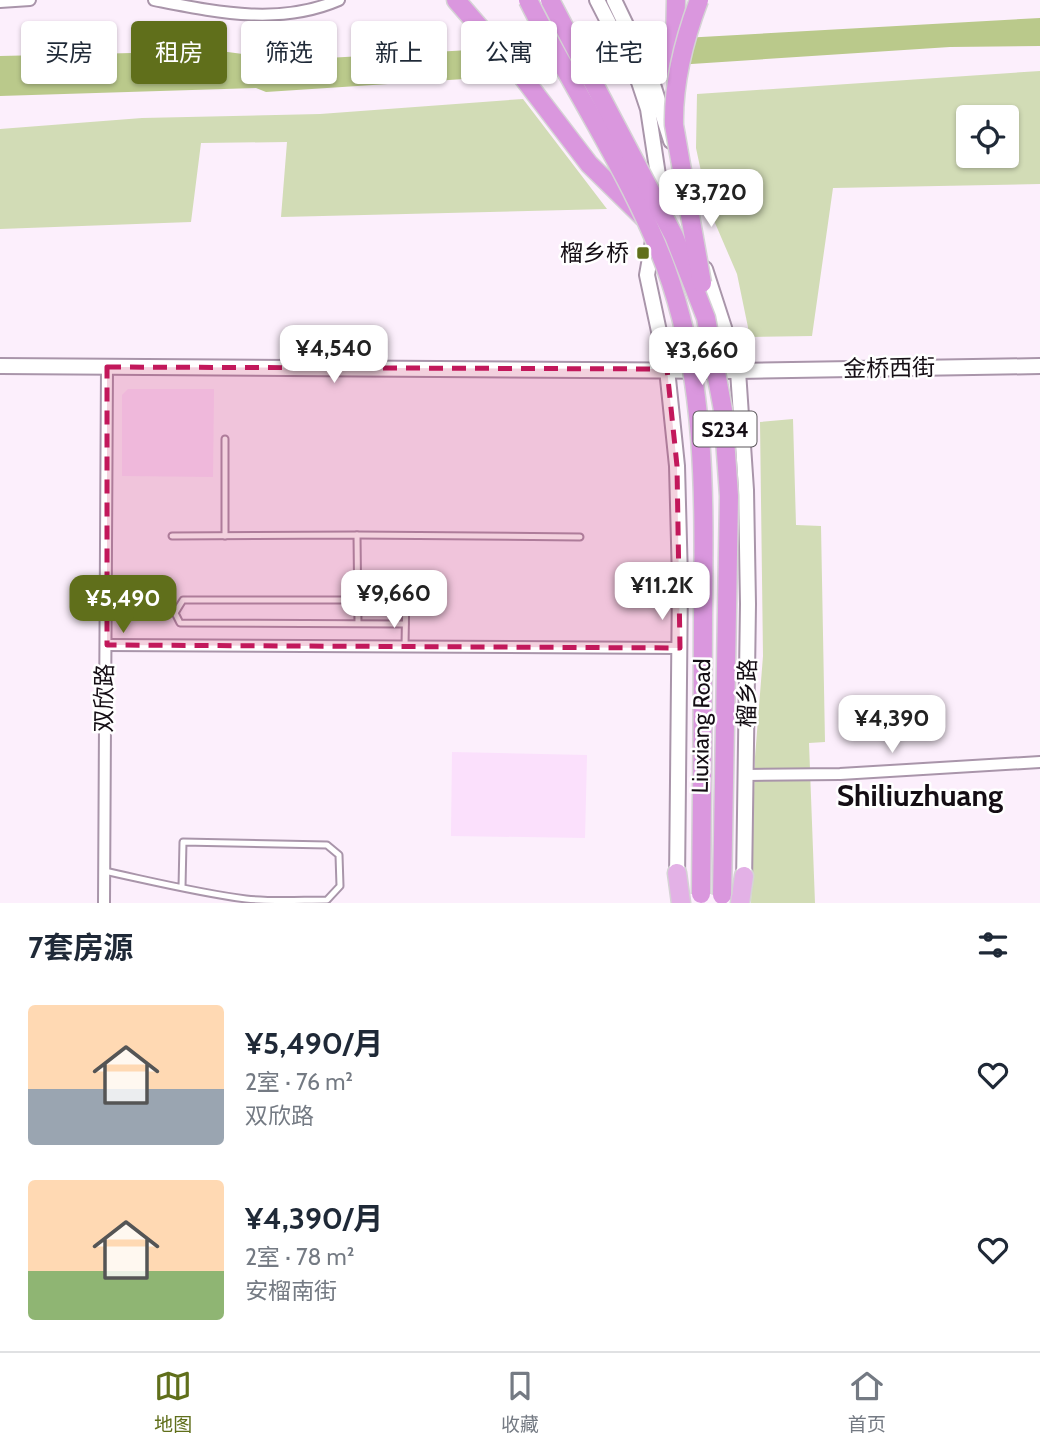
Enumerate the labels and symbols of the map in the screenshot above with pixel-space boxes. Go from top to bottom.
pin: ¥3,720 [654,170,768,229]
place label: 榴乡桥 [560,239,629,267]
marker: 榴乡桥 [635,245,651,261]
pin: ¥4,540 [277,326,391,385]
pin: ¥3,660 [645,328,759,387]
street label: 金桥西街 [843,353,935,383]
road number: S234 [694,412,756,446]
pin: ¥11.2K [605,562,719,622]
pin: ¥9,660 [337,570,451,630]
pin: ¥5,490 [66,576,180,635]
street label: Liuxiang Road [686,658,716,794]
street label: 榴乡路 [732,658,762,728]
street label: 双欣路 [89,663,119,733]
pin: ¥4,390 [835,696,949,755]
district label: Shiliuzhuang [837,777,1003,814]

